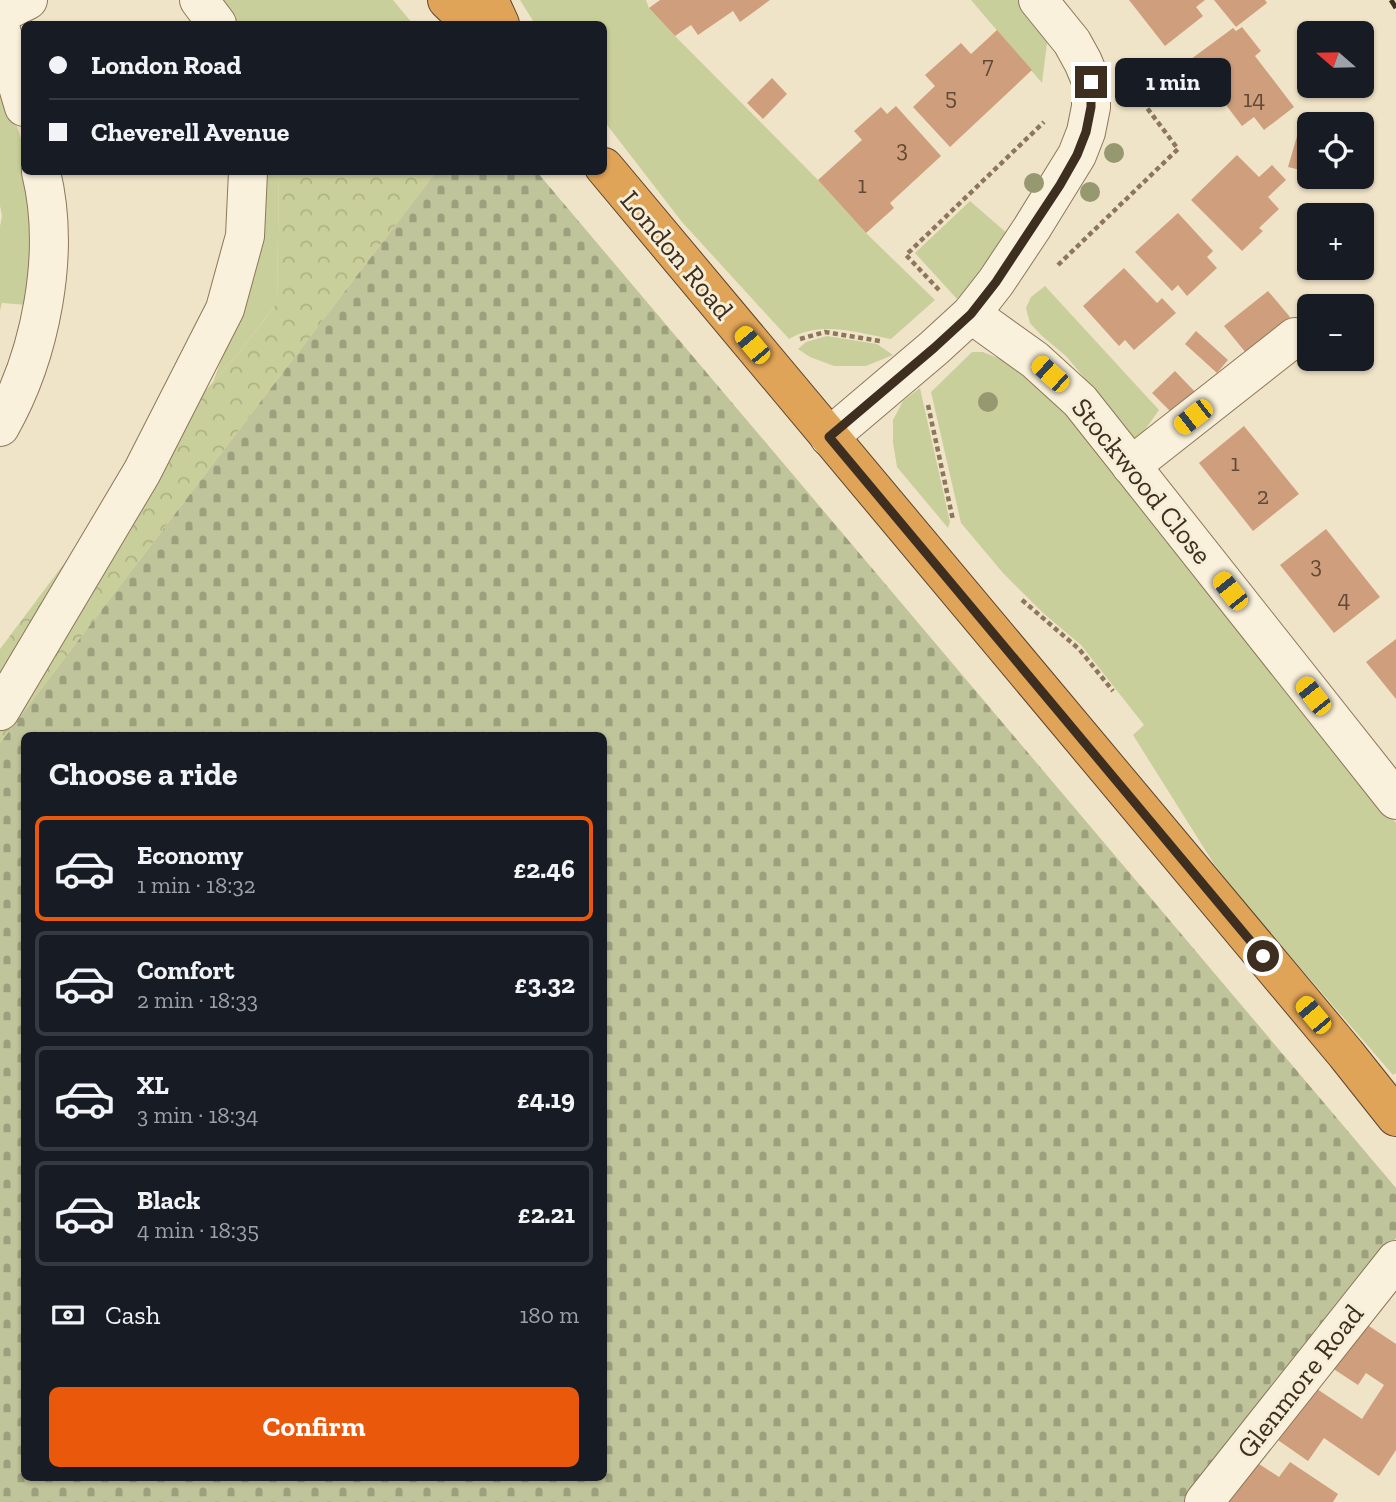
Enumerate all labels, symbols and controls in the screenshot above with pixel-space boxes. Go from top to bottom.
north arrow [1297,21,1374,98]
map controls [1297,21,1374,371]
text: London Road [91,49,241,81]
house number: 7 [982,50,994,79]
callout: 1 min [1116,57,1231,106]
route end [1075,66,1107,98]
text: 1 min [1146,68,1200,96]
house number: 5 [945,82,957,111]
house number: 14 [1243,84,1265,113]
button: locate [1297,112,1374,189]
text: Cheverell Avenue [91,116,289,148]
house number: 3 [896,134,908,163]
house number: 1 [857,170,867,199]
street label: London Road [614,184,740,326]
button: + [1297,203,1374,280]
button: − [1297,294,1374,371]
car [731,322,774,368]
car [1028,352,1073,396]
street label: Stockwood Close [1065,391,1219,571]
car [1170,396,1217,438]
house number: 1 [1230,448,1240,477]
house number: 2 [1257,481,1269,510]
house number: 3 [1310,550,1322,579]
car [1209,568,1252,614]
house number: 4 [1338,584,1351,613]
car [1292,673,1335,719]
text: Choose a ride [49,755,237,793]
icon: car [53,837,116,900]
text: Economy [137,839,243,871]
text: £2.46 [513,853,575,885]
text: 1 min · 18:32 [137,871,256,899]
route start [1247,940,1279,972]
icon: car [53,952,116,1015]
text: Comfort [137,954,234,986]
text: £3.32 [515,968,575,1000]
text: 2 min · 18:33 [137,986,258,1014]
car [1292,992,1335,1038]
icon: car [53,1067,116,1130]
text: XL [137,1069,169,1101]
text: £4.19 [517,1083,575,1115]
text: 3 min · 18:34 [137,1101,258,1129]
icon: car [53,1182,116,1245]
text: Black [137,1184,200,1216]
text: £2.21 [518,1198,575,1230]
text: 4 min · 18:35 [137,1216,259,1244]
icon: cash [49,1296,87,1334]
street label: Glenmore Road [1230,1298,1370,1464]
text: Cash [105,1299,160,1331]
text: 180 m [519,1301,579,1329]
button: Confirm [49,1387,579,1467]

